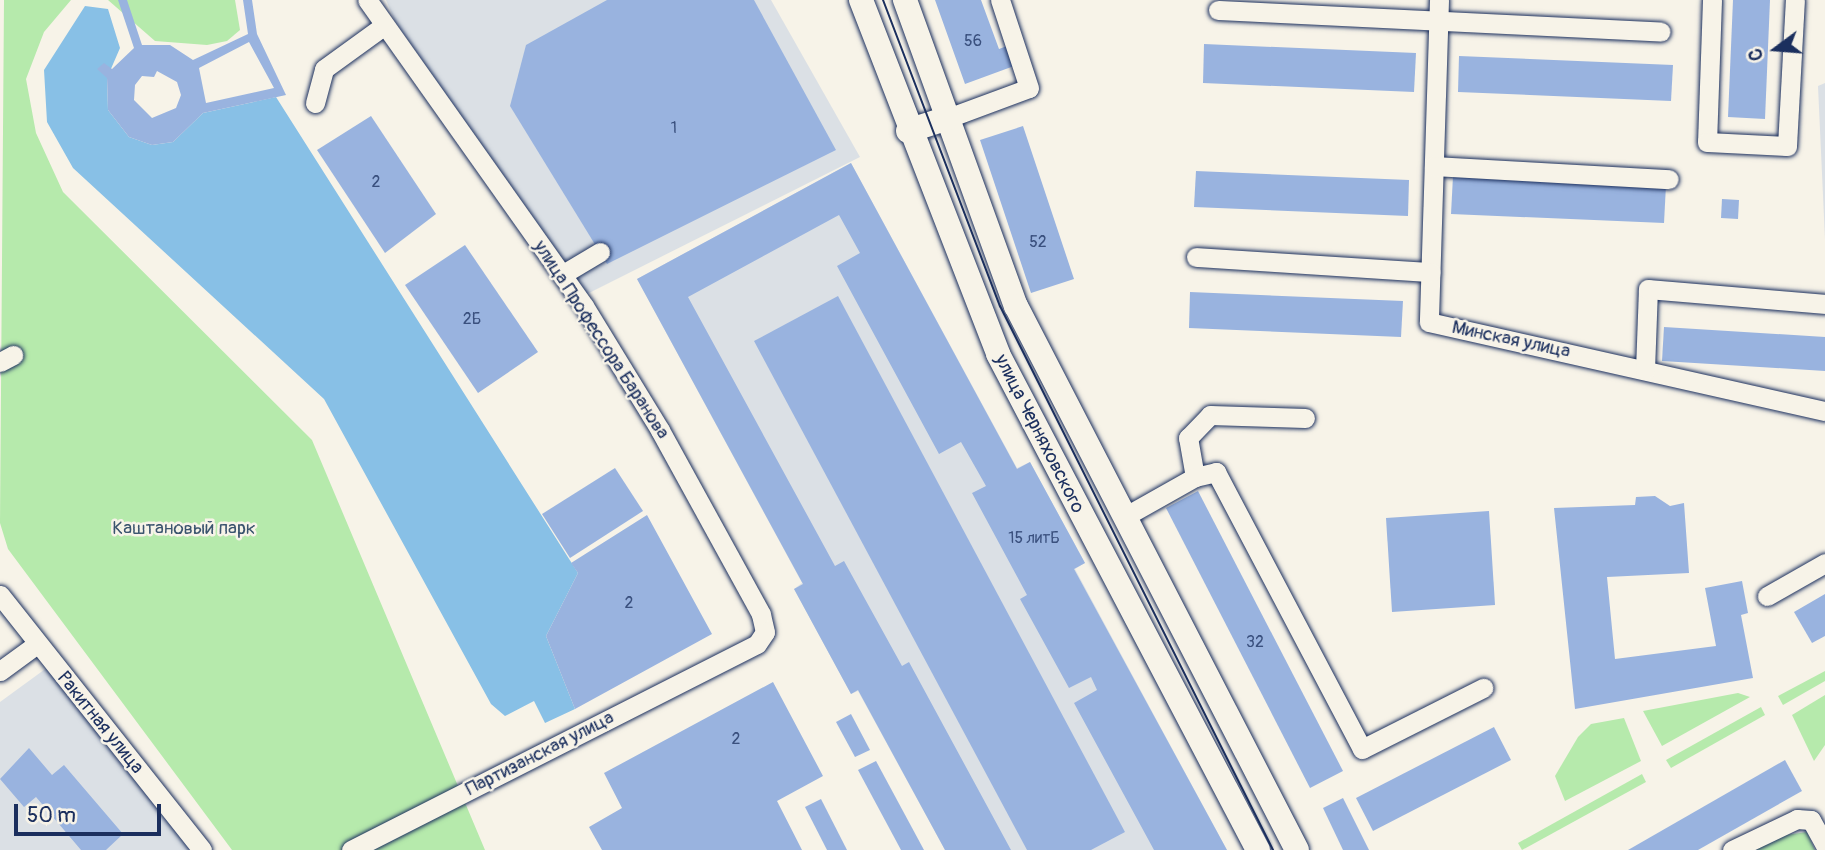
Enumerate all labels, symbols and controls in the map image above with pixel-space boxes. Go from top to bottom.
north arrow [1741,14,1811,84]
house number: 56 [964,31,982,51]
text: С [1743,46,1769,64]
house number: 1 [671,118,677,138]
house number: 2 [372,172,380,192]
house number: 52 [1029,232,1047,252]
street label: улица Профессора Баранова [528,236,674,444]
house number: 2Б [463,309,481,329]
street label: Минская улица [1450,316,1572,364]
street label: улица Черняховского [989,351,1089,517]
park label: Каштановый парк [112,518,256,540]
house number: 15 литБ [1008,528,1060,548]
house number: 2 [625,593,633,613]
house number: 32 [1246,632,1264,652]
street label: Ракитная улица [52,667,148,779]
street label: Партизанская улица [462,707,618,801]
house number: 2 [732,729,740,749]
scale bar [18,790,164,834]
text: 50 m [27,802,76,829]

